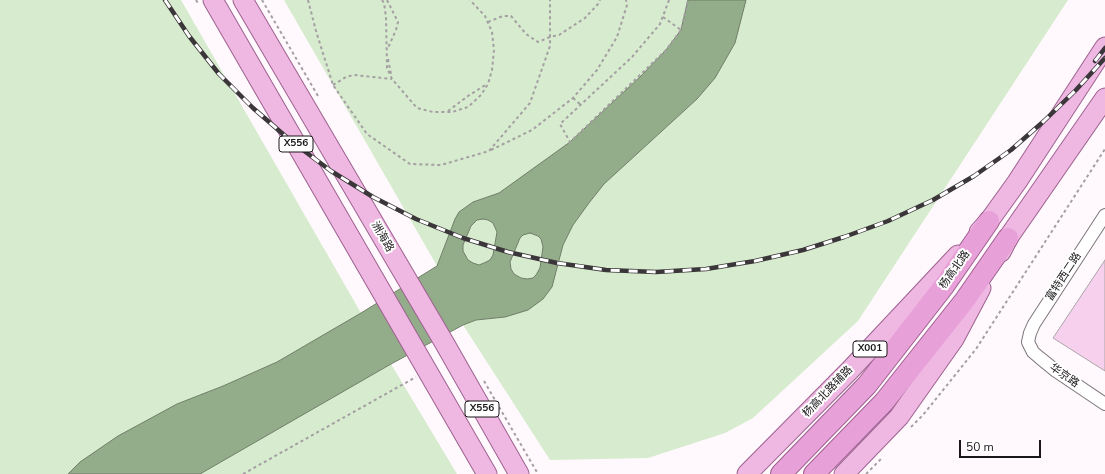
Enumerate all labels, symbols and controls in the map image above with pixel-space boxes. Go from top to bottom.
road number: X556 [279,136,313,152]
street label: 洲海路 [368,219,396,255]
street label: 杨高北路 [937,248,973,292]
street label: 富特西二路 [1043,250,1085,304]
road number: X001 [853,341,887,357]
street label: 华京路 [1047,361,1081,391]
street label: 杨高北路辅路 [800,364,856,420]
road number: X556 [465,401,499,417]
scale bar [961,432,1043,458]
text: 50 m [966,439,994,455]

